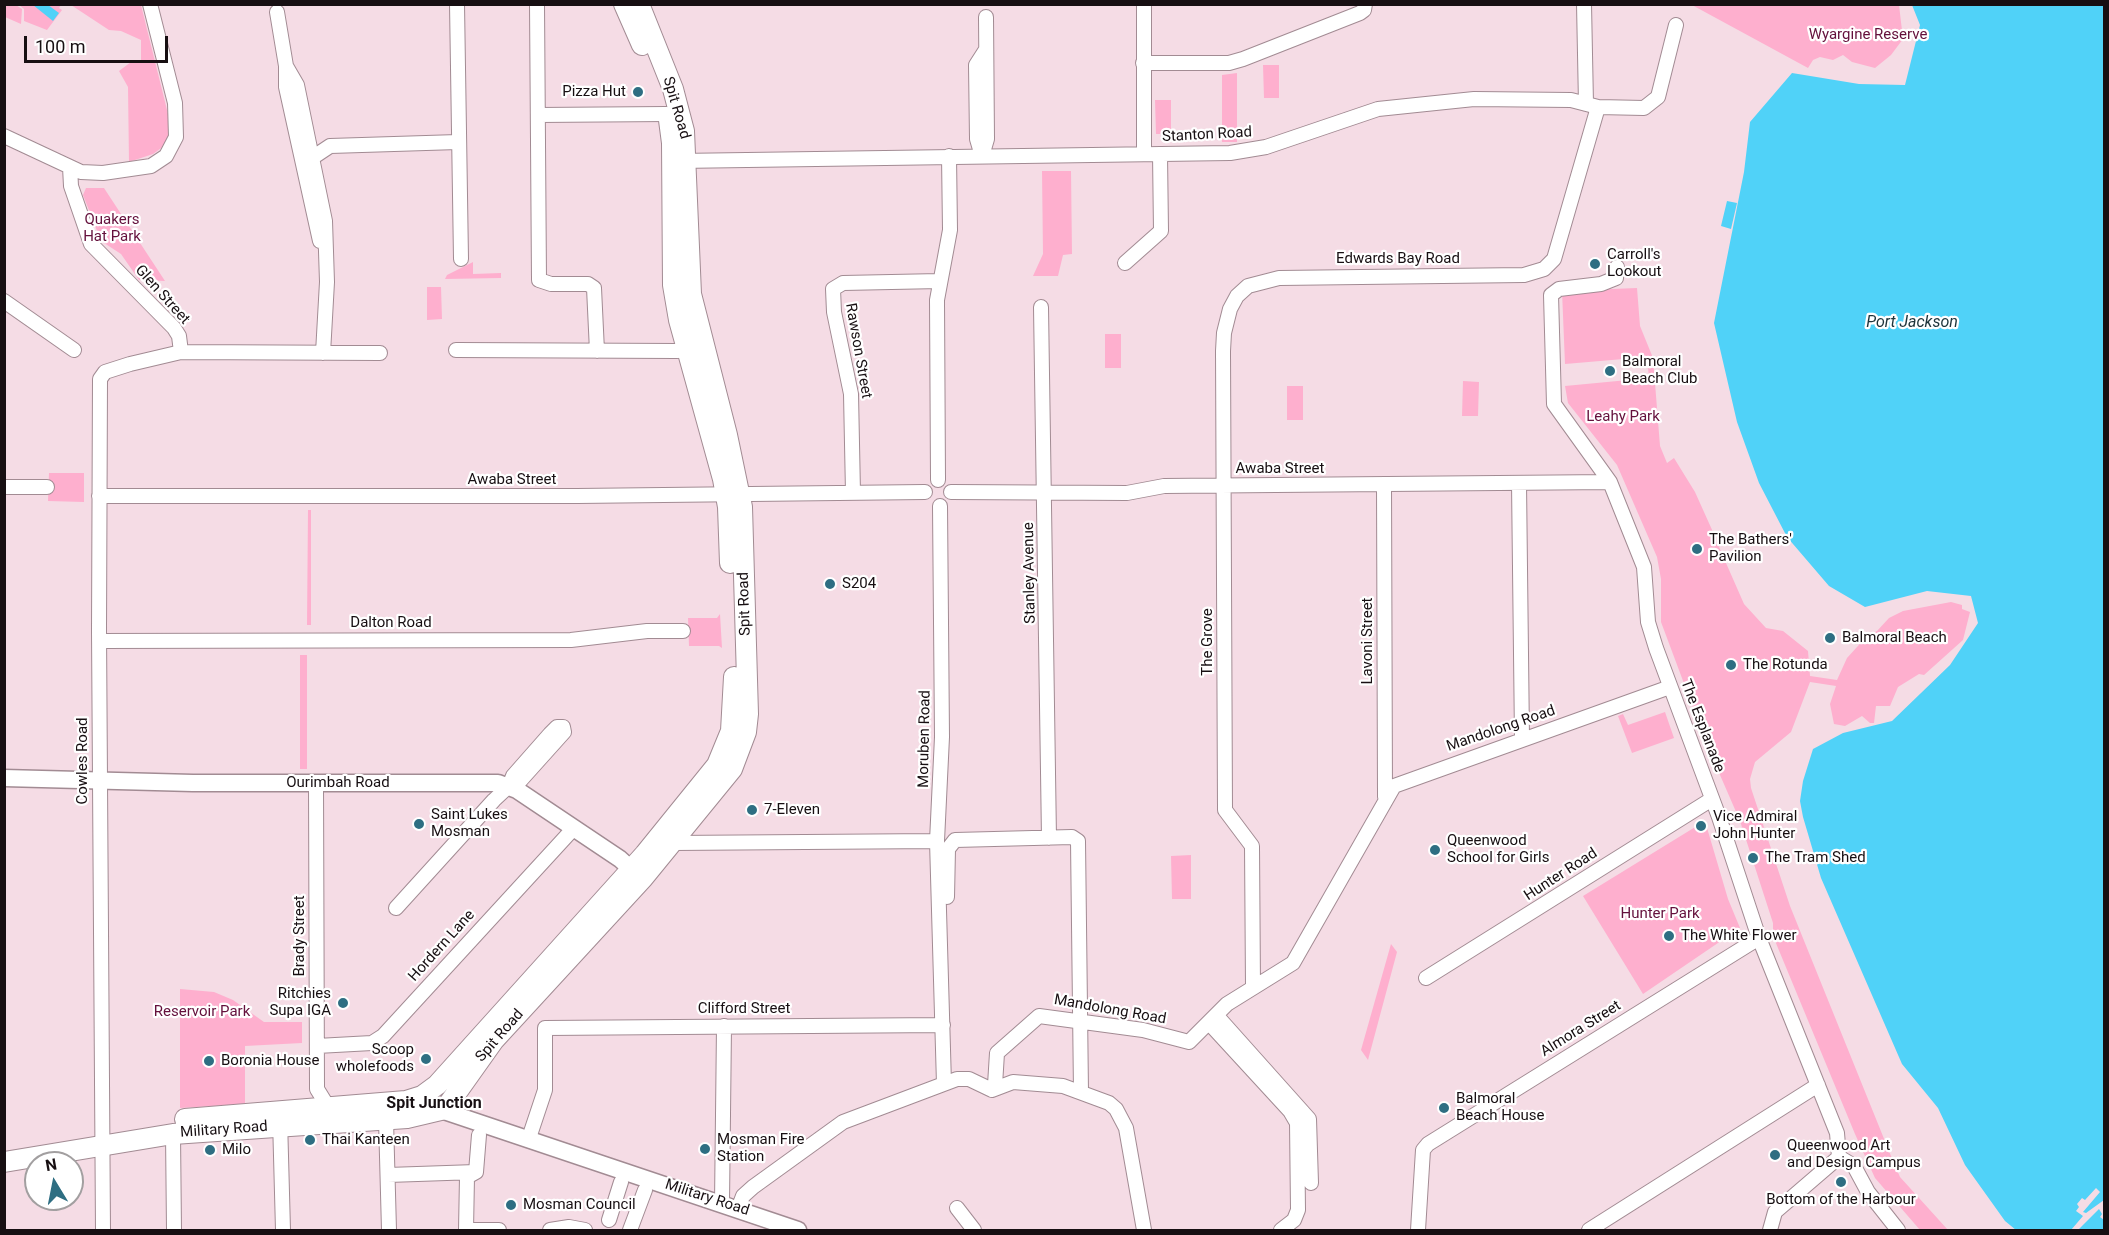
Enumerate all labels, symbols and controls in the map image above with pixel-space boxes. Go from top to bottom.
scale bar [27,24,171,62]
park label: Wyargine Reserve [1809,26,1927,44]
text: 100 m [35,36,86,57]
street label: Spit Road [659,75,693,141]
place label: Pizza Hut [562,83,626,101]
marker: Pizza Hut [631,85,645,99]
street label: Stanton Road [1162,124,1252,146]
park label: Quakers Hat Park [83,211,141,246]
place label: Carroll's Lookout [1607,246,1662,281]
street label: Edwards Bay Road [1336,250,1460,268]
marker: Carroll's Lookout [1588,257,1602,271]
street label: Glen Street [131,262,193,328]
street label: Rawson Street [841,302,875,400]
water label: Port Jackson [1866,313,1958,333]
place label: Balmoral Beach Club [1622,353,1697,388]
marker: Balmoral Beach Club [1603,364,1617,378]
park label: Leahy Park [1586,408,1660,426]
street label: Awaba Street [1236,460,1324,478]
street label: Awaba Street [468,471,556,489]
street label: Stanley Avenue [1020,522,1040,624]
place label: The Bathers' Pavilion [1709,531,1792,566]
marker: The Bathers' Pavilion [1690,542,1704,556]
street label: Spit Road [735,572,755,636]
place label: S204 [842,575,876,593]
marker: S204 [823,577,837,591]
street label: Lavoni Street [1359,597,1377,685]
street label: The Grove [1199,608,1217,676]
street label: Dalton Road [350,614,432,632]
place label: Balmoral Beach [1842,629,1947,647]
marker: Balmoral Beach [1823,631,1837,645]
place label: The Rotunda [1743,656,1828,674]
marker: The Rotunda [1724,658,1738,672]
street label: The Esplanade [1676,677,1728,775]
street label: Moruben Road [915,690,935,788]
street label: Mandolong Road [1444,702,1558,756]
street label: Cowles Road [74,717,92,805]
street label: Ourimbah Road [286,774,390,792]
place label: 7-Eleven [764,801,820,819]
marker: 7-Eleven [745,803,759,817]
place label: Saint Lukes Mosman [431,806,508,841]
place label: Vice Admiral John Hunter [1713,808,1797,843]
marker: Saint Lukes Mosman [412,817,426,831]
marker: Vice Admiral John Hunter [1694,819,1708,833]
place label: Queenwood School for Girls [1447,832,1549,867]
marker: Queenwood School for Girls [1428,843,1442,857]
street label: Hunter Road [1521,845,1601,905]
place label: The Tram Shed [1765,849,1866,867]
marker: The Tram Shed [1746,851,1760,865]
street label: Brady Street [291,895,309,977]
park label: Hunter Park [1620,905,1700,923]
street label: Hordern Lane [405,906,479,986]
place label: The White Flower [1681,927,1796,945]
marker: The White Flower [1662,929,1676,943]
place label: Ritchies Supa IGA [269,985,331,1020]
street label: Mandolong Road [1053,991,1167,1029]
marker: Ritchies Supa IGA [336,996,350,1010]
street label: Almora Street [1537,997,1625,1061]
street label: Clifford Street [698,1000,790,1018]
park label: Reservoir Park [154,1003,250,1021]
street label: Spit Road [472,1006,528,1066]
place label: Scoop wholefoods [336,1041,414,1076]
place label: Boronia House [221,1052,319,1070]
marker: Scoop wholefoods [419,1052,433,1066]
marker: Boronia House [202,1054,216,1068]
place label: Balmoral Beach House [1456,1090,1545,1125]
district label: Spit Junction [386,1094,482,1114]
marker: Balmoral Beach House [1437,1101,1451,1115]
street label: Military Road [180,1118,268,1142]
place label: Thai Kanteen [322,1131,410,1149]
place label: Mosman Fire Station [717,1131,805,1166]
marker: Thai Kanteen [303,1133,317,1147]
place label: Queenwood Art and Design Campus [1787,1137,1921,1172]
place label: Milo [222,1141,251,1159]
marker: Mosman Fire Station [698,1142,712,1156]
marker: Milo [203,1143,217,1157]
marker: Queenwood Art and Design Campus [1768,1148,1782,1162]
north arrow [24,1151,84,1211]
text: N [44,1154,58,1175]
marker: Bottom of the Harbour [1834,1175,1848,1189]
street label: Military Road [663,1176,751,1220]
place label: Bottom of the Harbour [1766,1191,1916,1209]
place label: Mosman Council [523,1196,636,1214]
marker: Mosman Council [504,1198,518,1212]

